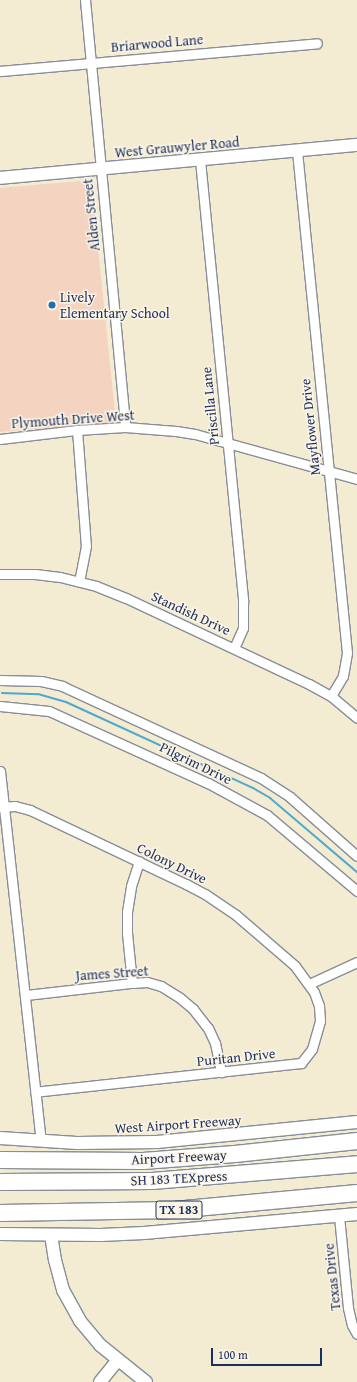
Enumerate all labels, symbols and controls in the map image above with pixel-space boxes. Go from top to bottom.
street label: Briarwood Lane [110,31,204,55]
street label: West Grauwyler Road [114,133,240,161]
street label: Alden Street [79,178,103,252]
place label: Lively Elementary School [60,289,170,322]
marker: Lively Elementary School [47,300,57,310]
street label: Priscilla Lane [198,366,222,446]
street label: Mayflower Drive [297,378,323,476]
street label: Plymouth Drive West [11,406,135,432]
street label: Standish Drive [149,587,233,639]
street label: Pilgrim Drive [157,738,235,788]
street label: Colony Drive [135,839,209,887]
street label: James Street [75,962,149,984]
street label: Puritan Drive [196,1045,276,1069]
street label: West Airport Freeway [114,1111,242,1137]
street label: Airport Freeway [131,1146,227,1168]
street label: SH 183 TEXpress [130,1167,228,1189]
road number: TX 183 [155,1199,203,1221]
street label: Texas Drive [320,1243,344,1311]
scale bar [213,1340,324,1366]
text: 100 m [218,1346,248,1363]

